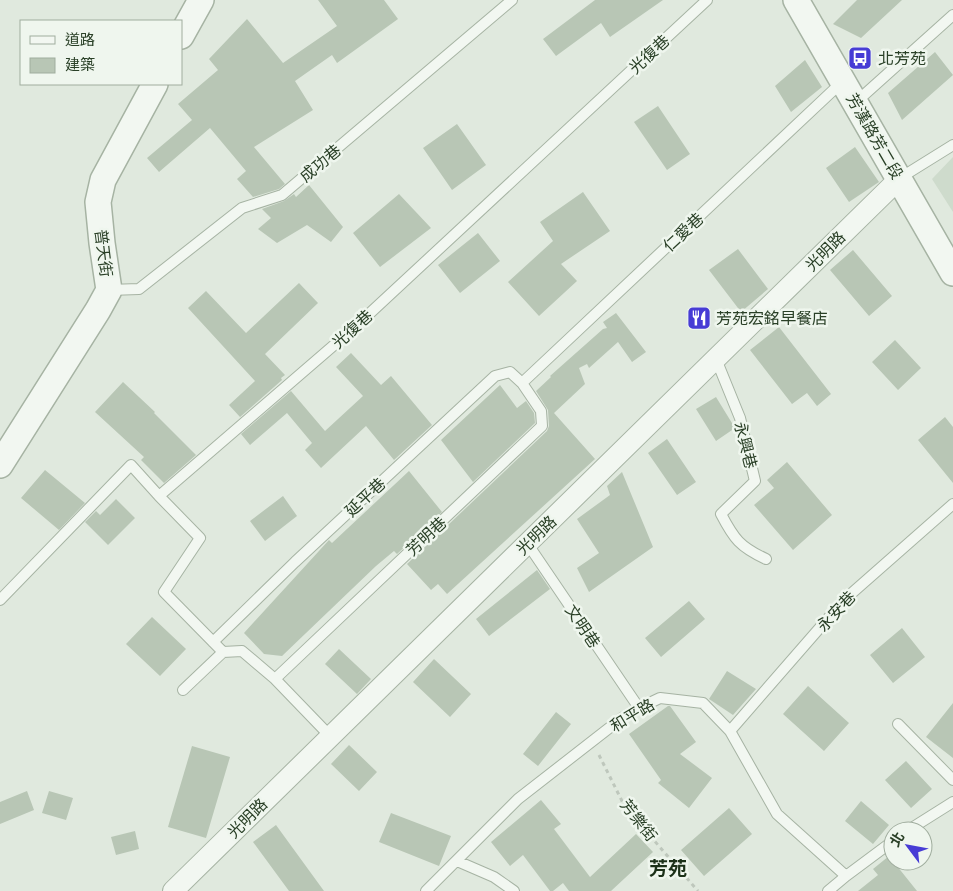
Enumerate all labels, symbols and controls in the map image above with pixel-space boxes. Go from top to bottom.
legend [20,20,182,85]
text: 道路 [65,30,95,48]
street label: 光復巷 [625,30,673,77]
bus stop icon: 北芳苑 [847,45,873,71]
place label: 北芳苑 [878,48,926,67]
text: 建築 [65,55,95,73]
street label: 芳漢路芳二段 [843,89,908,182]
street label: 成功巷 [295,140,344,185]
street label: 仁愛巷 [659,208,707,255]
street label: 光明路 [801,227,848,274]
street label: 普天街 [92,228,117,278]
restaurant icon: 芳苑宏銘早餐店 [686,305,712,331]
street label: 光復巷 [327,306,376,352]
place label: 芳苑宏銘早餐店 [716,308,828,327]
street label: 永興巷 [731,419,762,470]
street label: 延平巷 [341,473,389,520]
street label: 光明路 [512,511,560,558]
street label: 芳明巷 [402,512,450,559]
street label: 永安巷 [812,587,859,635]
street label: 文明巷 [562,601,605,651]
street label: 和平路 [606,694,657,735]
street label: 光明路 [223,794,270,841]
street label: 芳樂街 [617,795,662,844]
north arrow [883,821,933,871]
text: 北 [886,828,907,849]
district label: 芳苑 [649,856,687,879]

